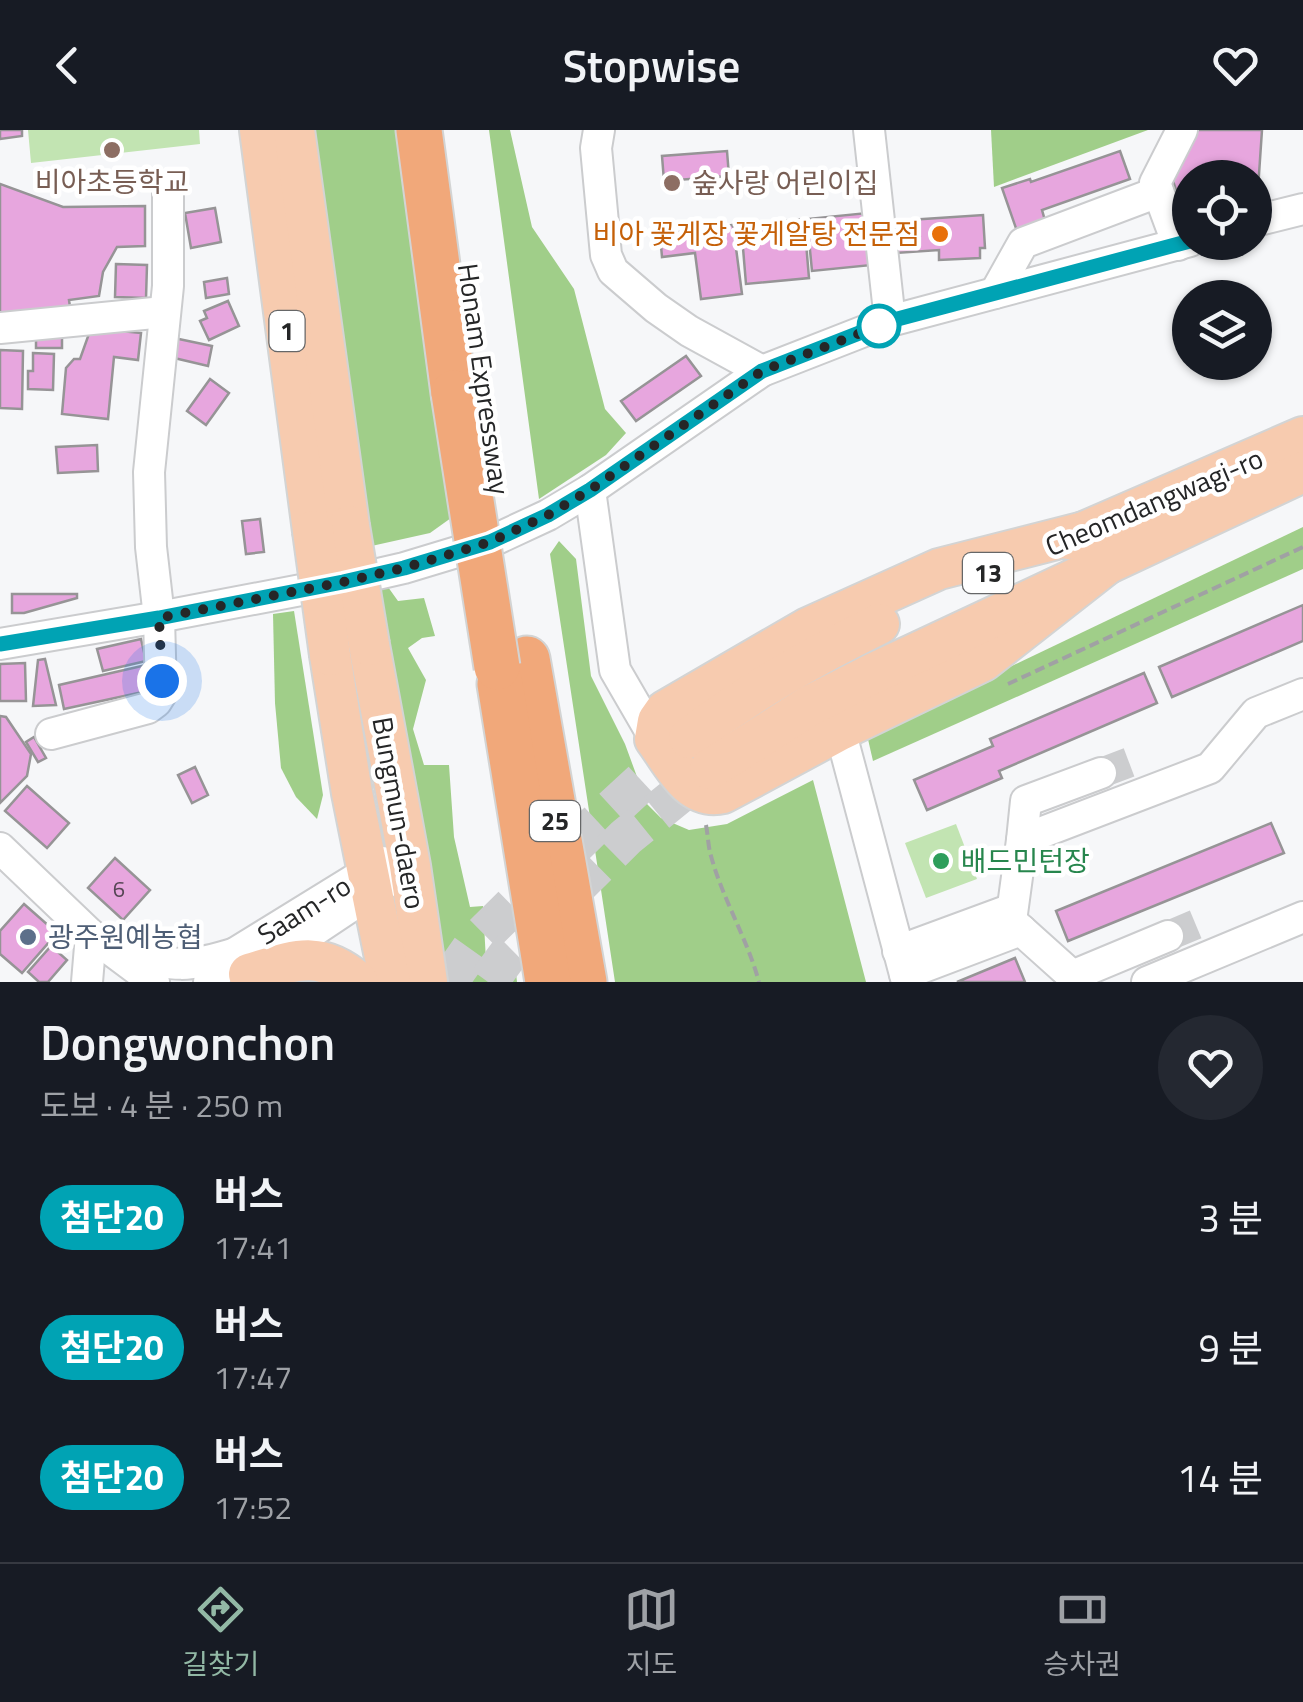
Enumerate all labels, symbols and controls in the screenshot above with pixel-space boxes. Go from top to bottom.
text: Stopwise [563,31,740,99]
icon: back [40,38,95,93]
icon: heart [1208,38,1263,93]
marker: 비아초등학교 [101,139,123,161]
place label: 비아초등학교 [35,160,189,203]
map controls [1172,160,1272,380]
button: locate [1172,160,1272,260]
place label: 숲사랑 어린이집 [692,161,878,204]
marker: 숲사랑 어린이집 [661,172,683,194]
place label: 비아 꽃게장 꽃게알탕 전문점 [592,212,920,255]
marker: 비아 꽃게장 꽃게알탕 전문점 [929,223,951,245]
street label: Honam Expressway [447,260,522,497]
button: layers [1172,280,1272,380]
unlabelled marker [858,305,900,347]
road number: 1 [270,311,304,351]
street label: Cheomdangwagi-ro [1038,436,1269,567]
road number: 13 [963,553,1013,593]
your location [137,656,187,706]
street label: Bungmun-daero [361,714,438,912]
road number: 25 [530,801,580,841]
place label: 배드민턴장 [961,839,1090,882]
marker: 배드민턴장 [930,850,952,872]
street label: Saam-ro [249,864,359,955]
house number: 6 [113,872,125,906]
place label: 광주원예농협 [48,915,203,958]
marker: 광주원예농협 [17,926,39,948]
text: Dongwonchon [40,1006,335,1079]
button: heart [1158,1015,1263,1120]
text: 도보 · 4 분 · 250 m [40,1081,283,1129]
text: 버스 [214,1165,284,1223]
text: 3 분 [1198,1189,1263,1247]
text: 첨단20 [60,1190,164,1244]
text: 17:41 [214,1223,292,1271]
text: 버스 [214,1295,284,1353]
text: 9 분 [1198,1319,1263,1377]
text: 첨단20 [60,1320,164,1374]
text: 17:47 [214,1353,292,1401]
text: 버스 [214,1425,284,1483]
text: 14 분 [1177,1449,1263,1507]
text: 첨단20 [60,1450,164,1504]
text: 17:52 [214,1483,292,1531]
tab: 길찾기 [182,1582,260,1685]
tab: 지도 [624,1582,679,1685]
tab: 승차권 [1043,1582,1121,1685]

